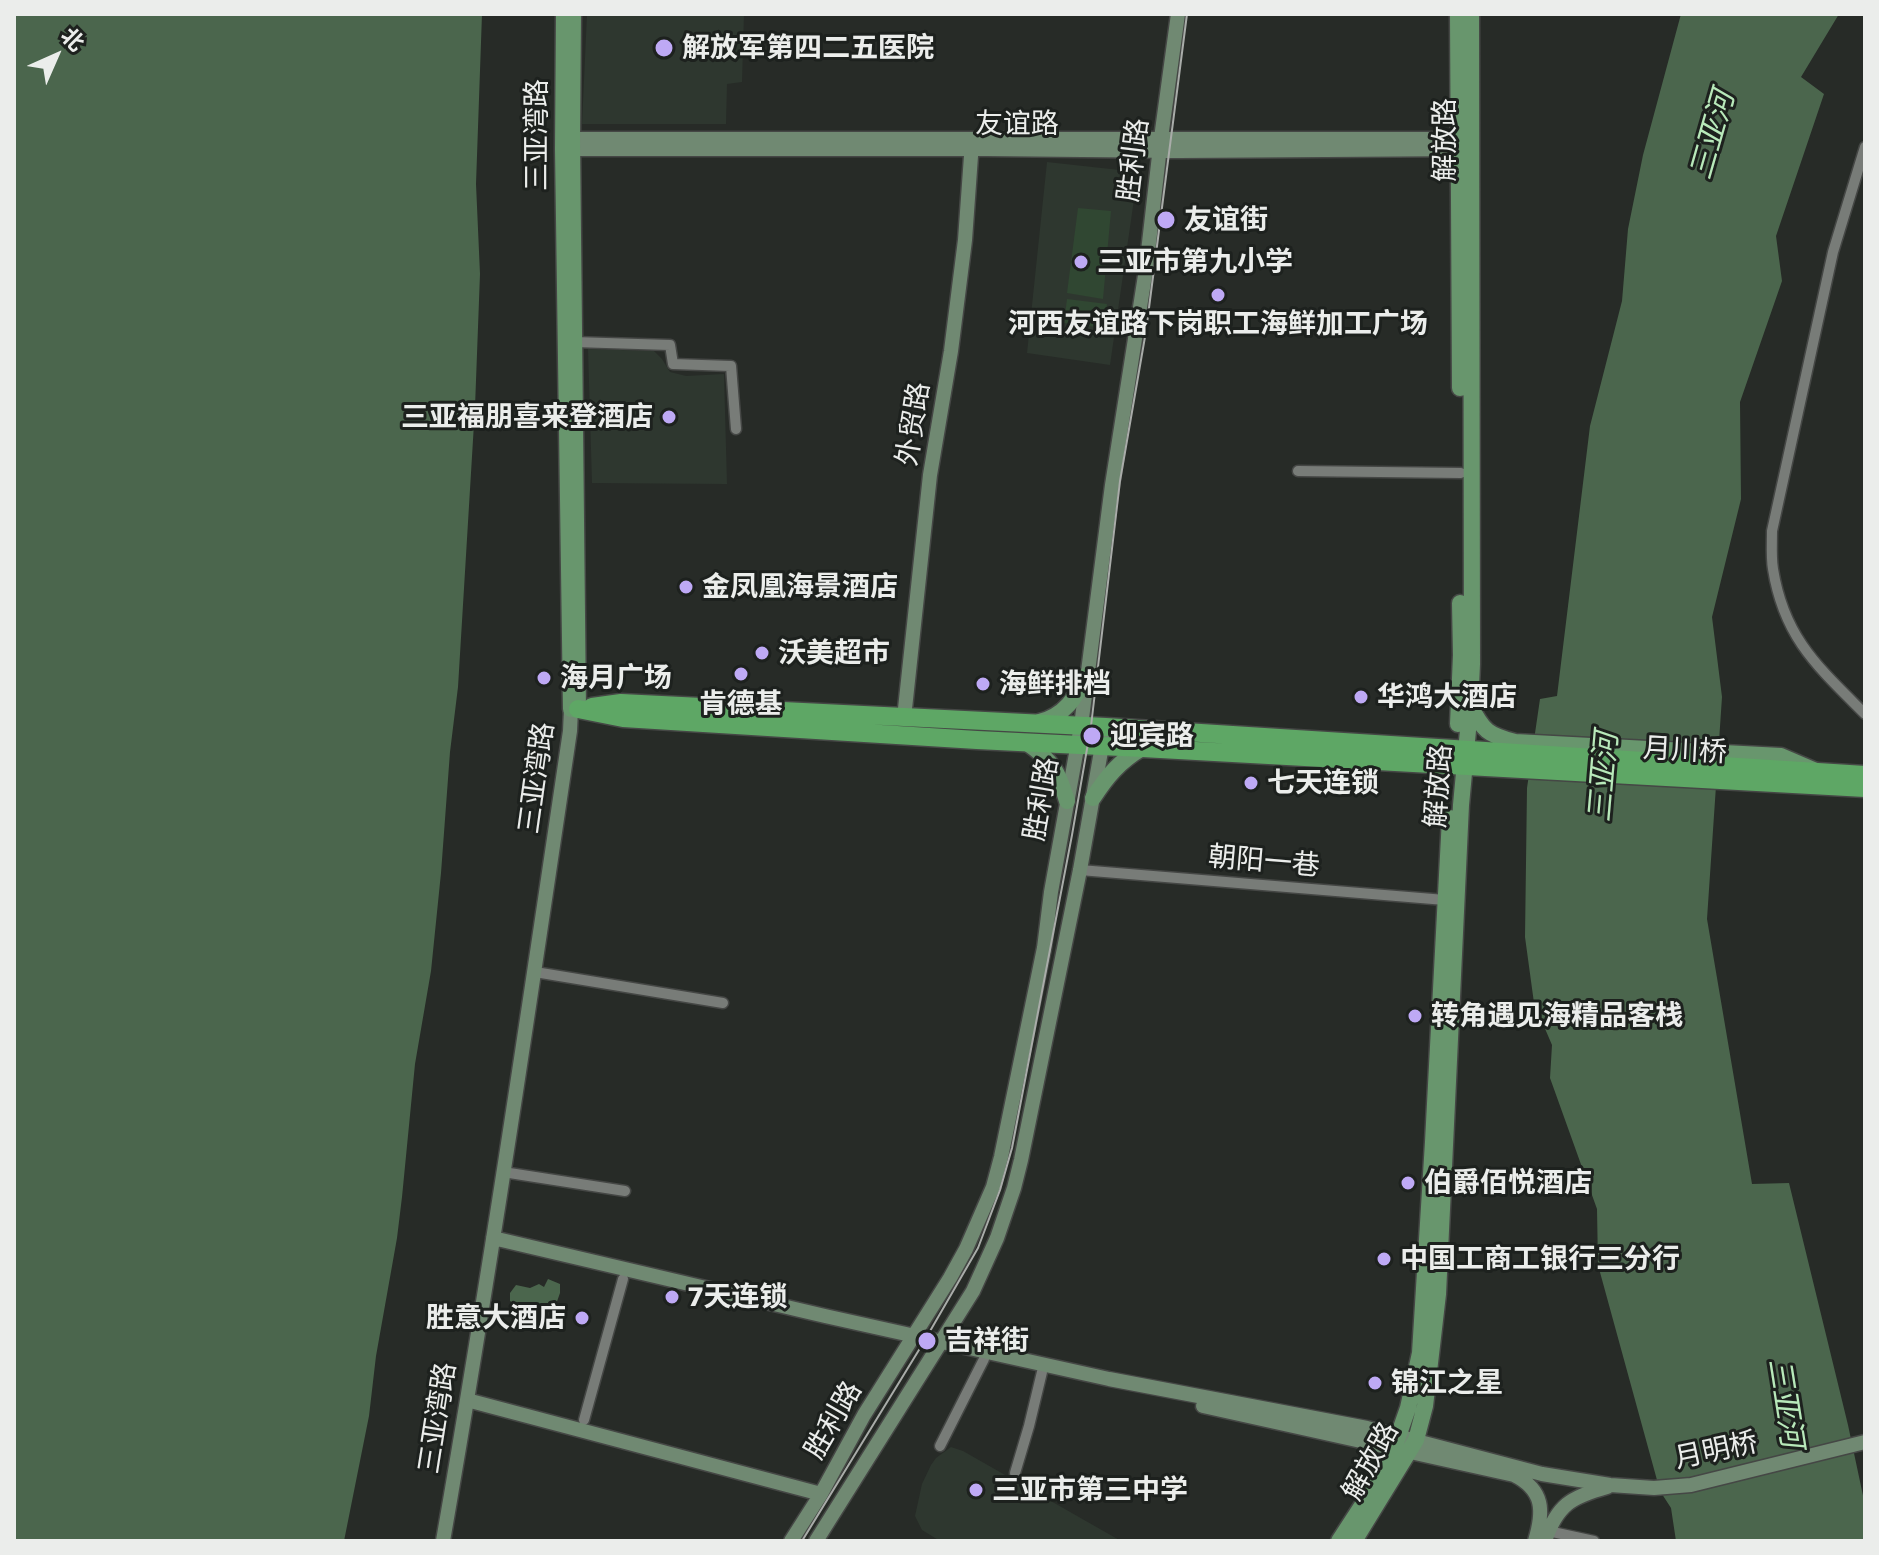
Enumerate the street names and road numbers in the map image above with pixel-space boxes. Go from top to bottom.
street label: 三亚湾路 [520,79,554,191]
street label: 解放路 [1428,98,1462,182]
street label: 友谊路 [975,107,1059,141]
street label: 胜利路 [1111,116,1155,204]
street label: 外贸路 [890,380,936,468]
street label: 三亚湾路 [512,720,560,836]
street label: 月川桥 [1642,731,1728,769]
street label: 解放路 [1418,743,1458,829]
street label: 胜利路 [1017,755,1065,843]
street label: 朝阳一巷 [1207,839,1321,883]
street label: 三亚湾路 [412,1360,462,1476]
street label: 胜利路 [797,1375,869,1465]
street label: 解放路 [1335,1416,1405,1506]
street label: 月明桥 [1671,1425,1761,1475]

